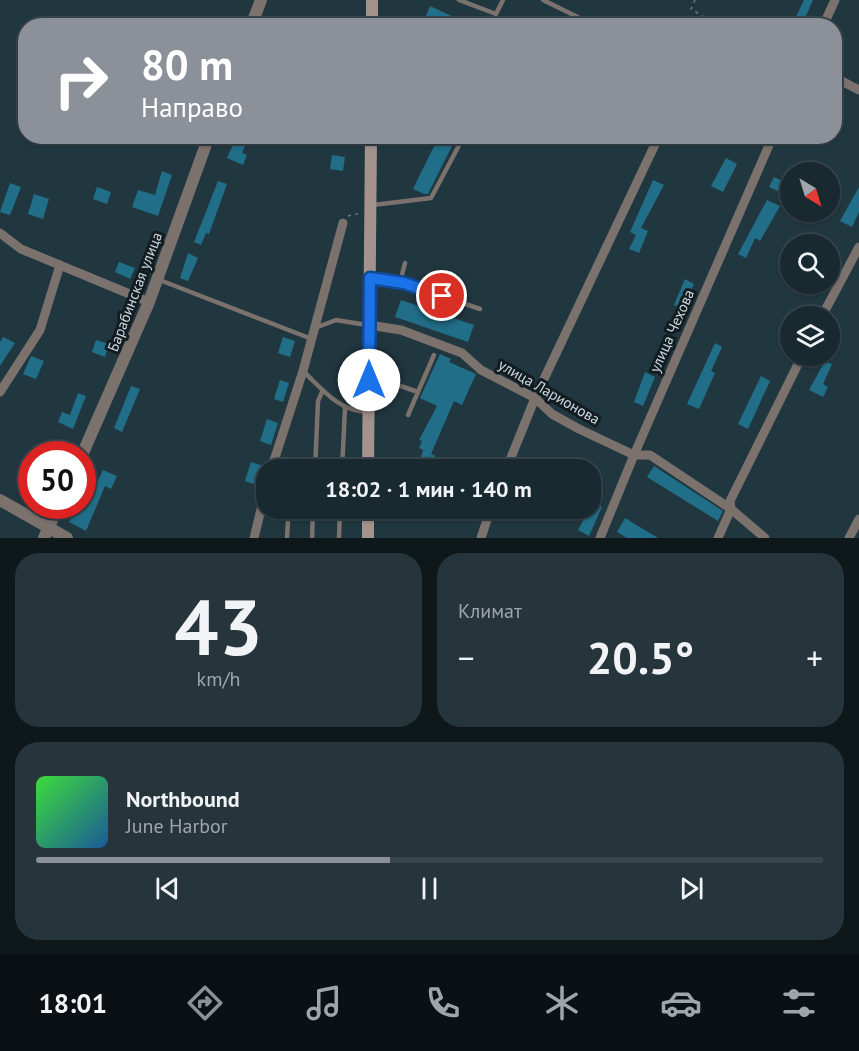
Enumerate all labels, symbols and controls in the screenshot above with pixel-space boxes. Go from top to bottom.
text: 80 m [141,37,233,92]
icon: right [42,42,120,120]
text: Направо [141,90,243,124]
north arrow [780,162,840,222]
map controls [780,162,840,366]
street label: Барабинская улица [103,229,166,354]
button: search [780,234,840,294]
pin [416,270,467,321]
icon: arrive [425,279,458,312]
street label: улица Чехова [645,286,698,375]
button: layers [780,306,840,366]
position arrow [337,348,401,412]
street label: улица Ларионова [495,355,603,428]
speed limit sign: 50 [18,441,96,519]
text: 18:02 · 1 мин · 140 m [325,475,532,503]
text: 43 [174,576,263,677]
text: Климат [458,598,522,624]
text: 20.5° [587,628,694,686]
text: − [458,636,475,679]
text: + [806,636,823,679]
text: km/h [197,666,240,692]
text: Northbound [126,785,240,813]
text: June Harbor [126,813,228,839]
icon: previous [151,872,184,905]
icon: pause [413,872,446,905]
icon: next [675,872,708,905]
icon: directions [184,982,226,1024]
icon: music [303,982,345,1024]
icon: phone [422,982,464,1024]
icon: climate [541,982,583,1024]
icon: car [660,982,702,1024]
icon: filters [778,982,820,1024]
text: 18:01 [38,986,107,1020]

